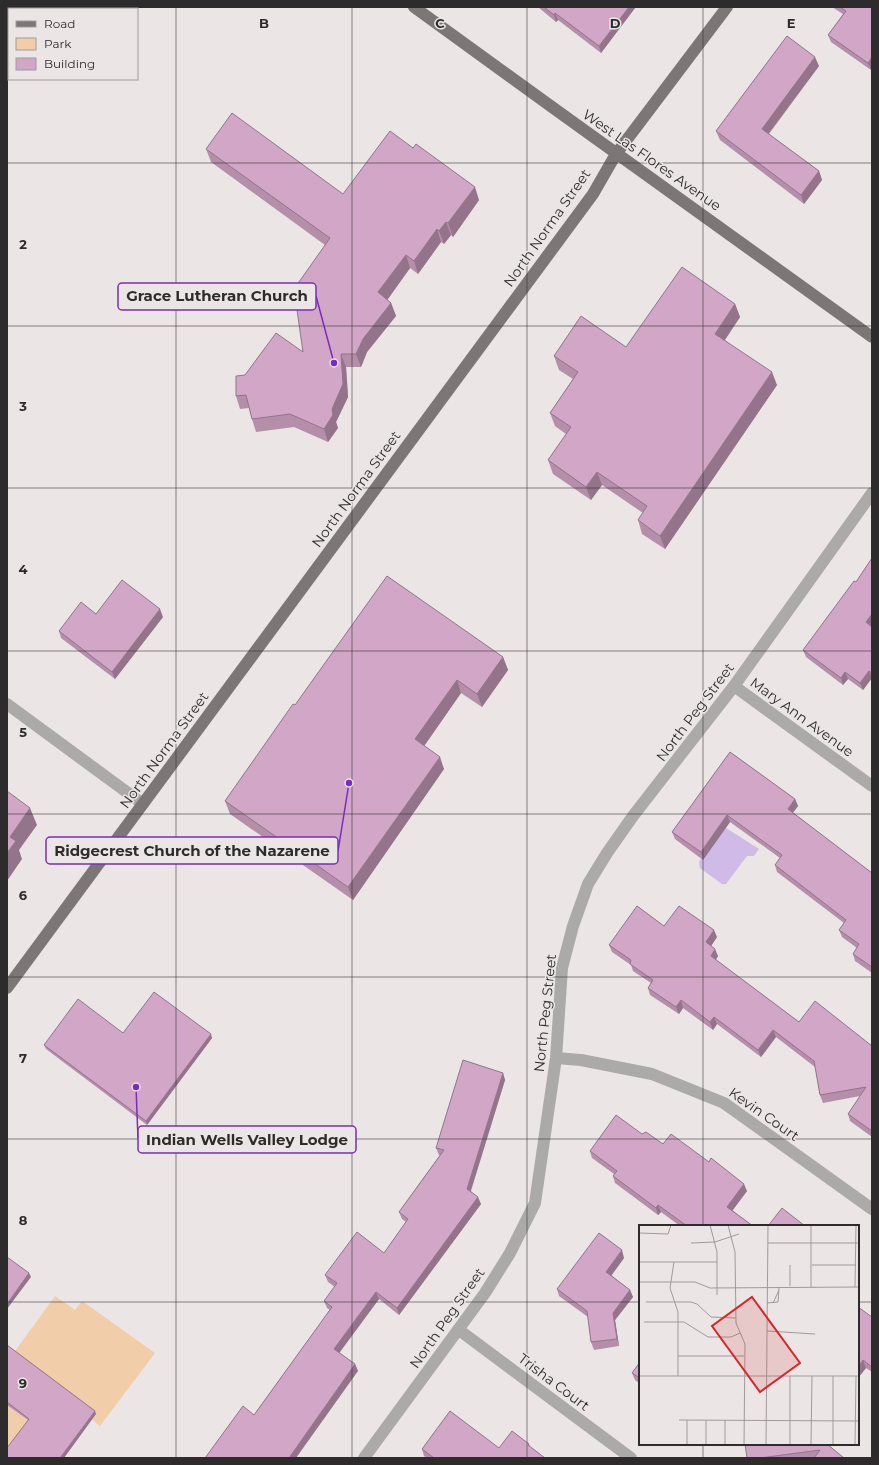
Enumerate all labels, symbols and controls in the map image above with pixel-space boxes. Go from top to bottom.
legend [8,8,138,80]
text: B [259,15,269,31]
text: C [435,15,445,31]
text: D [610,15,621,31]
text: E [787,15,796,31]
text: Road [44,16,75,31]
text: Park [44,36,72,51]
text: Building [44,56,95,71]
street label: West Las Flores Avenue [579,105,725,215]
street label: North Norma Street [500,165,595,290]
text: 2 [19,236,27,252]
callout: Grace Lutheran Church [118,283,316,310]
text: Grace Lutheran Church [126,286,308,305]
text: 3 [18,398,27,414]
street label: North Norma Street [308,427,404,551]
text: 4 [19,561,28,577]
street label: North Peg Street [652,659,738,765]
street label: Mary Ann Avenue [747,673,857,761]
street label: North Norma Street [116,688,212,812]
text: 5 [19,724,27,740]
callout: Ridgecrest Church of the Nazarene [46,837,338,864]
text: Ridgecrest Church of the Nazarene [54,841,330,860]
text: 6 [19,887,28,903]
street label: North Peg Street [530,953,560,1073]
text: 7 [19,1050,27,1066]
street label: Kevin Court [725,1083,803,1145]
callout: Indian Wells Valley Lodge [138,1126,356,1153]
text: Indian Wells Valley Lodge [146,1130,348,1149]
text: 8 [19,1212,28,1228]
inset map [639,1225,859,1445]
street label: North Peg Street [406,1264,489,1372]
street label: Trisha Court [515,1349,593,1415]
text: 9 [19,1375,27,1391]

